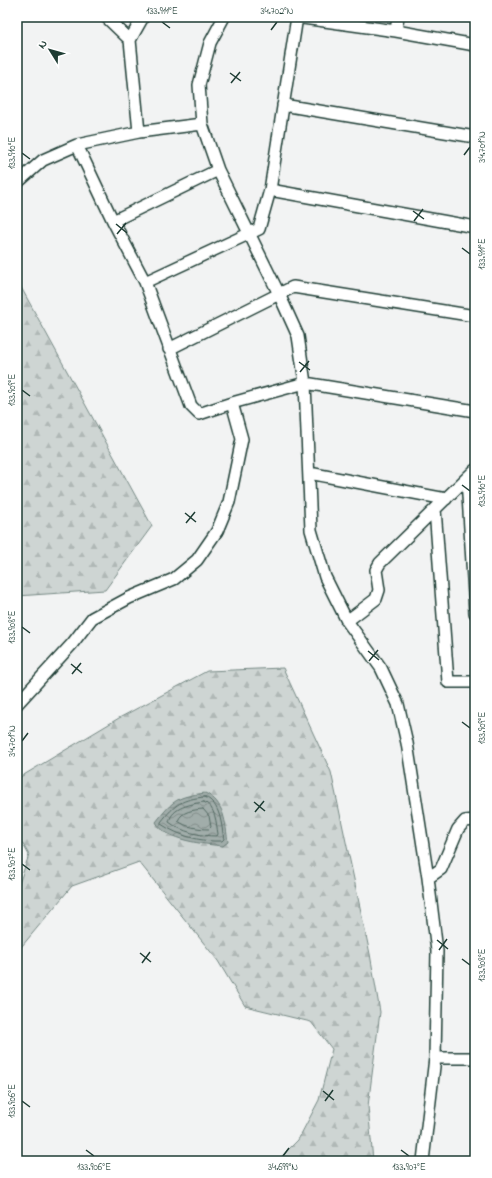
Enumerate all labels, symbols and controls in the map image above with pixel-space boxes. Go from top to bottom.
text: 133.911°E [146,4,178,19]
text: 34.702°N [260,4,294,19]
north arrow [30,30,70,70]
text: N [34,37,51,52]
text: 34.701°N [475,131,490,163]
text: 133.910°E [5,137,20,169]
text: 133.911°E [475,238,490,270]
text: 133.909°E [5,374,20,406]
text: 133.910°E [475,475,490,507]
text: 133.908°E [5,610,20,644]
text: 133.909°E [475,712,490,744]
text: 34.701°N [5,725,20,757]
text: 133.907°E [5,847,20,881]
text: 133.908°E [475,948,490,982]
text: 133.906°E [5,1084,20,1118]
text: 133.906°E [77,1160,111,1175]
text: 34.699°N [268,1160,298,1175]
text: 133.907°E [392,1160,426,1175]

